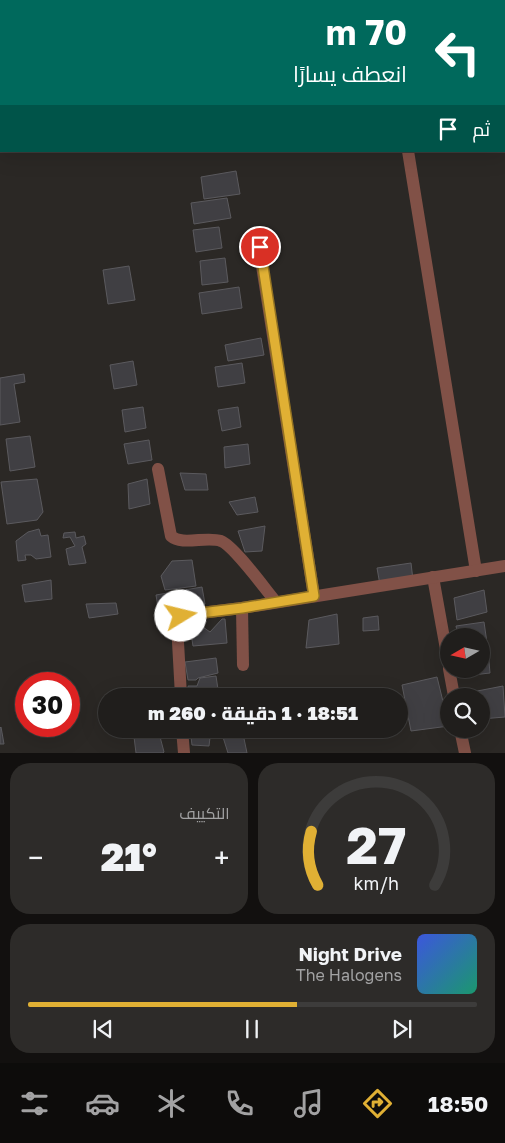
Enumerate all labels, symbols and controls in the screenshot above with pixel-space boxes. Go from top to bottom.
text: 70 m [326,11,407,53]
icon: left [425,20,490,85]
text: انعطف يسارًا [293,60,407,87]
icon: arrive [434,115,462,143]
text: ثم [472,117,490,140]
pin [239,226,281,268]
icon: arrive [246,233,274,261]
position arrow [154,589,206,641]
north arrow [440,628,490,678]
map controls [440,628,490,738]
speed limit sign: 30 [15,672,80,737]
button: search [440,688,490,738]
text: 18:51 · 1 دقيقة · 260 m [148,701,358,724]
text: التكييف [179,803,230,823]
text: 27 [346,813,406,875]
text: 21° [101,834,157,879]
text: − [28,841,43,874]
text: + [214,841,229,874]
text: km/h [354,872,399,894]
text: Night Drive [298,942,402,965]
text: The Halogens [296,965,402,985]
icon: previous [89,1015,117,1043]
icon: pause [238,1015,266,1043]
icon: next [388,1015,416,1043]
icon: filters [17,1086,52,1121]
icon: car [85,1086,120,1121]
icon: climate [154,1086,189,1121]
icon: phone [222,1086,257,1121]
icon: music [291,1086,326,1121]
icon: directions [360,1086,395,1121]
text: 18:50 [428,1090,488,1117]

